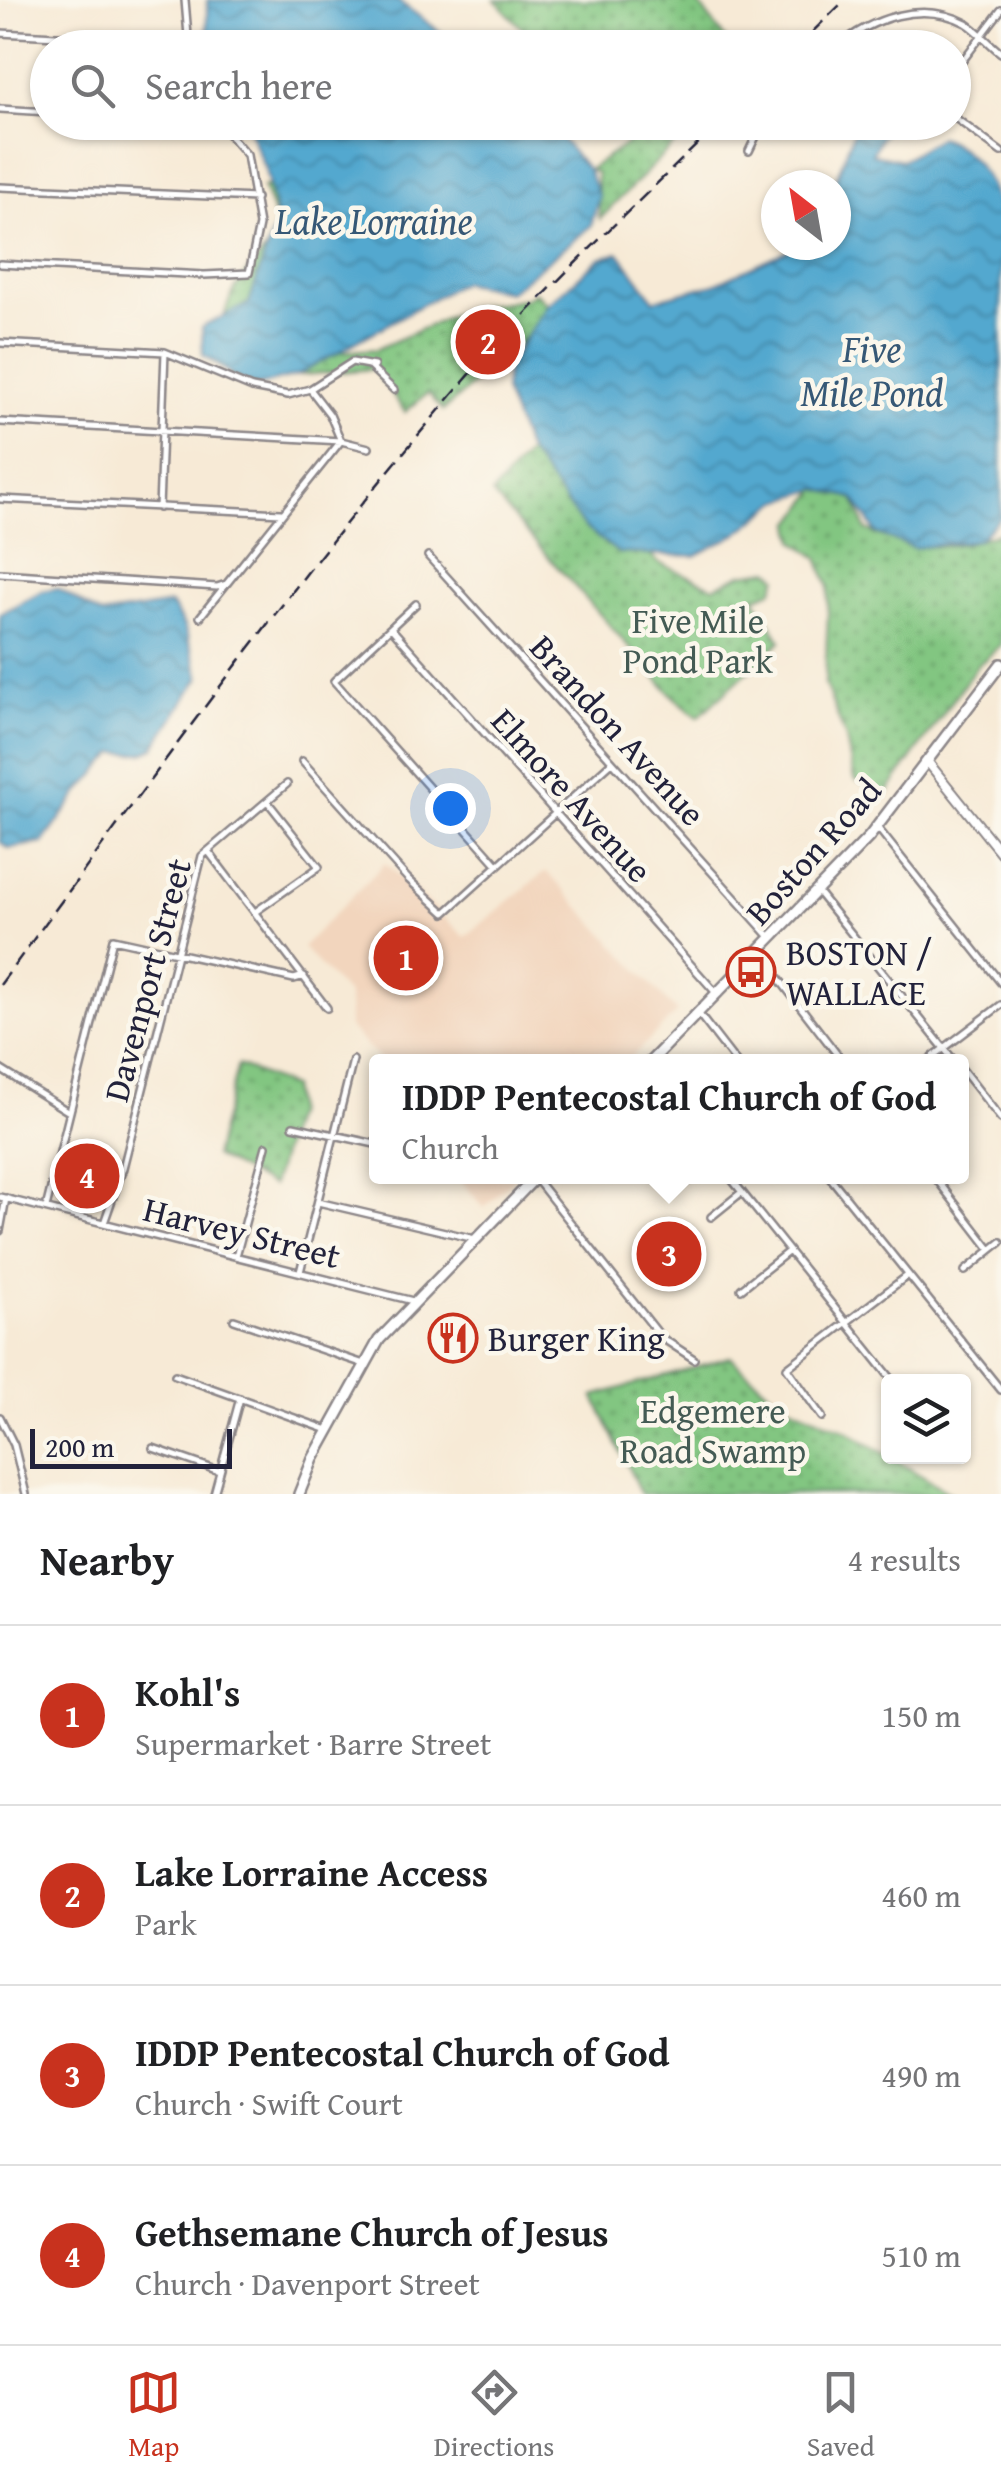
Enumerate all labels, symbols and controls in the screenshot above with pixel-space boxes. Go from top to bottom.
search box [30,30,971,140]
text: Search here [145,57,333,113]
icon: search [65,58,120,113]
north arrow [761,170,851,260]
water label: Lake Lorraine [274,192,473,248]
pin: 2 [456,304,520,380]
water label: Five Mile Pond [801,320,943,420]
park label: Five Mile Pond Park [623,595,773,686]
street label: Brandon Avenue [518,623,718,837]
street label: Elmore Avenue [480,696,664,894]
street label: Boston Road [733,766,893,936]
your location [425,783,476,834]
street label: Davenport Street [90,853,204,1107]
pin: 1 [374,920,438,996]
place label: BOSTON / WALLACE [786,927,932,1018]
bus stop icon: BOSTON / WALLACE [725,946,777,998]
popup [369,1054,969,1184]
text: IDDP Pentecostal Church of God [402,1068,936,1124]
text: Church [402,1124,499,1171]
pin: 4 [54,1138,120,1214]
street label: Harvey Street [138,1183,346,1281]
pin: 3 [636,1216,702,1292]
restaurant icon: Burger King [427,1312,479,1364]
place label: Burger King [488,1313,665,1364]
map controls [881,1374,971,1464]
button: layers [881,1374,971,1464]
park label: Edgemere Road Swamp [620,1385,806,1476]
scale bar [30,1424,232,1468]
text: 200 m [45,1426,114,1467]
text: Nearby [40,1529,174,1590]
text: 4 results [848,1536,961,1583]
text: Kohl's [135,1664,240,1720]
text: 1 [64,1692,81,1739]
text: 150 m [882,1692,961,1739]
text: Supermarket · Barre Street [135,1720,491,1767]
text: Lake Lorraine Access [135,1844,488,1900]
text: 2 [64,1872,81,1919]
text: 460 m [882,1872,961,1919]
text: Park [135,1900,197,1947]
text: IDDP Pentecostal Church of God [135,2024,670,2080]
text: 3 [64,2052,81,2099]
text: 490 m [882,2052,961,2099]
text: Church · Swift Court [135,2080,403,2127]
text: Gethsemane Church of Jesus [135,2204,609,2260]
text: 4 [64,2232,81,2279]
text: 510 m [882,2232,961,2279]
text: Church · Davenport Street [135,2260,480,2307]
tab: Map [126,2365,181,2466]
tab: Directions [434,2365,554,2466]
tab: Saved [807,2365,875,2466]

